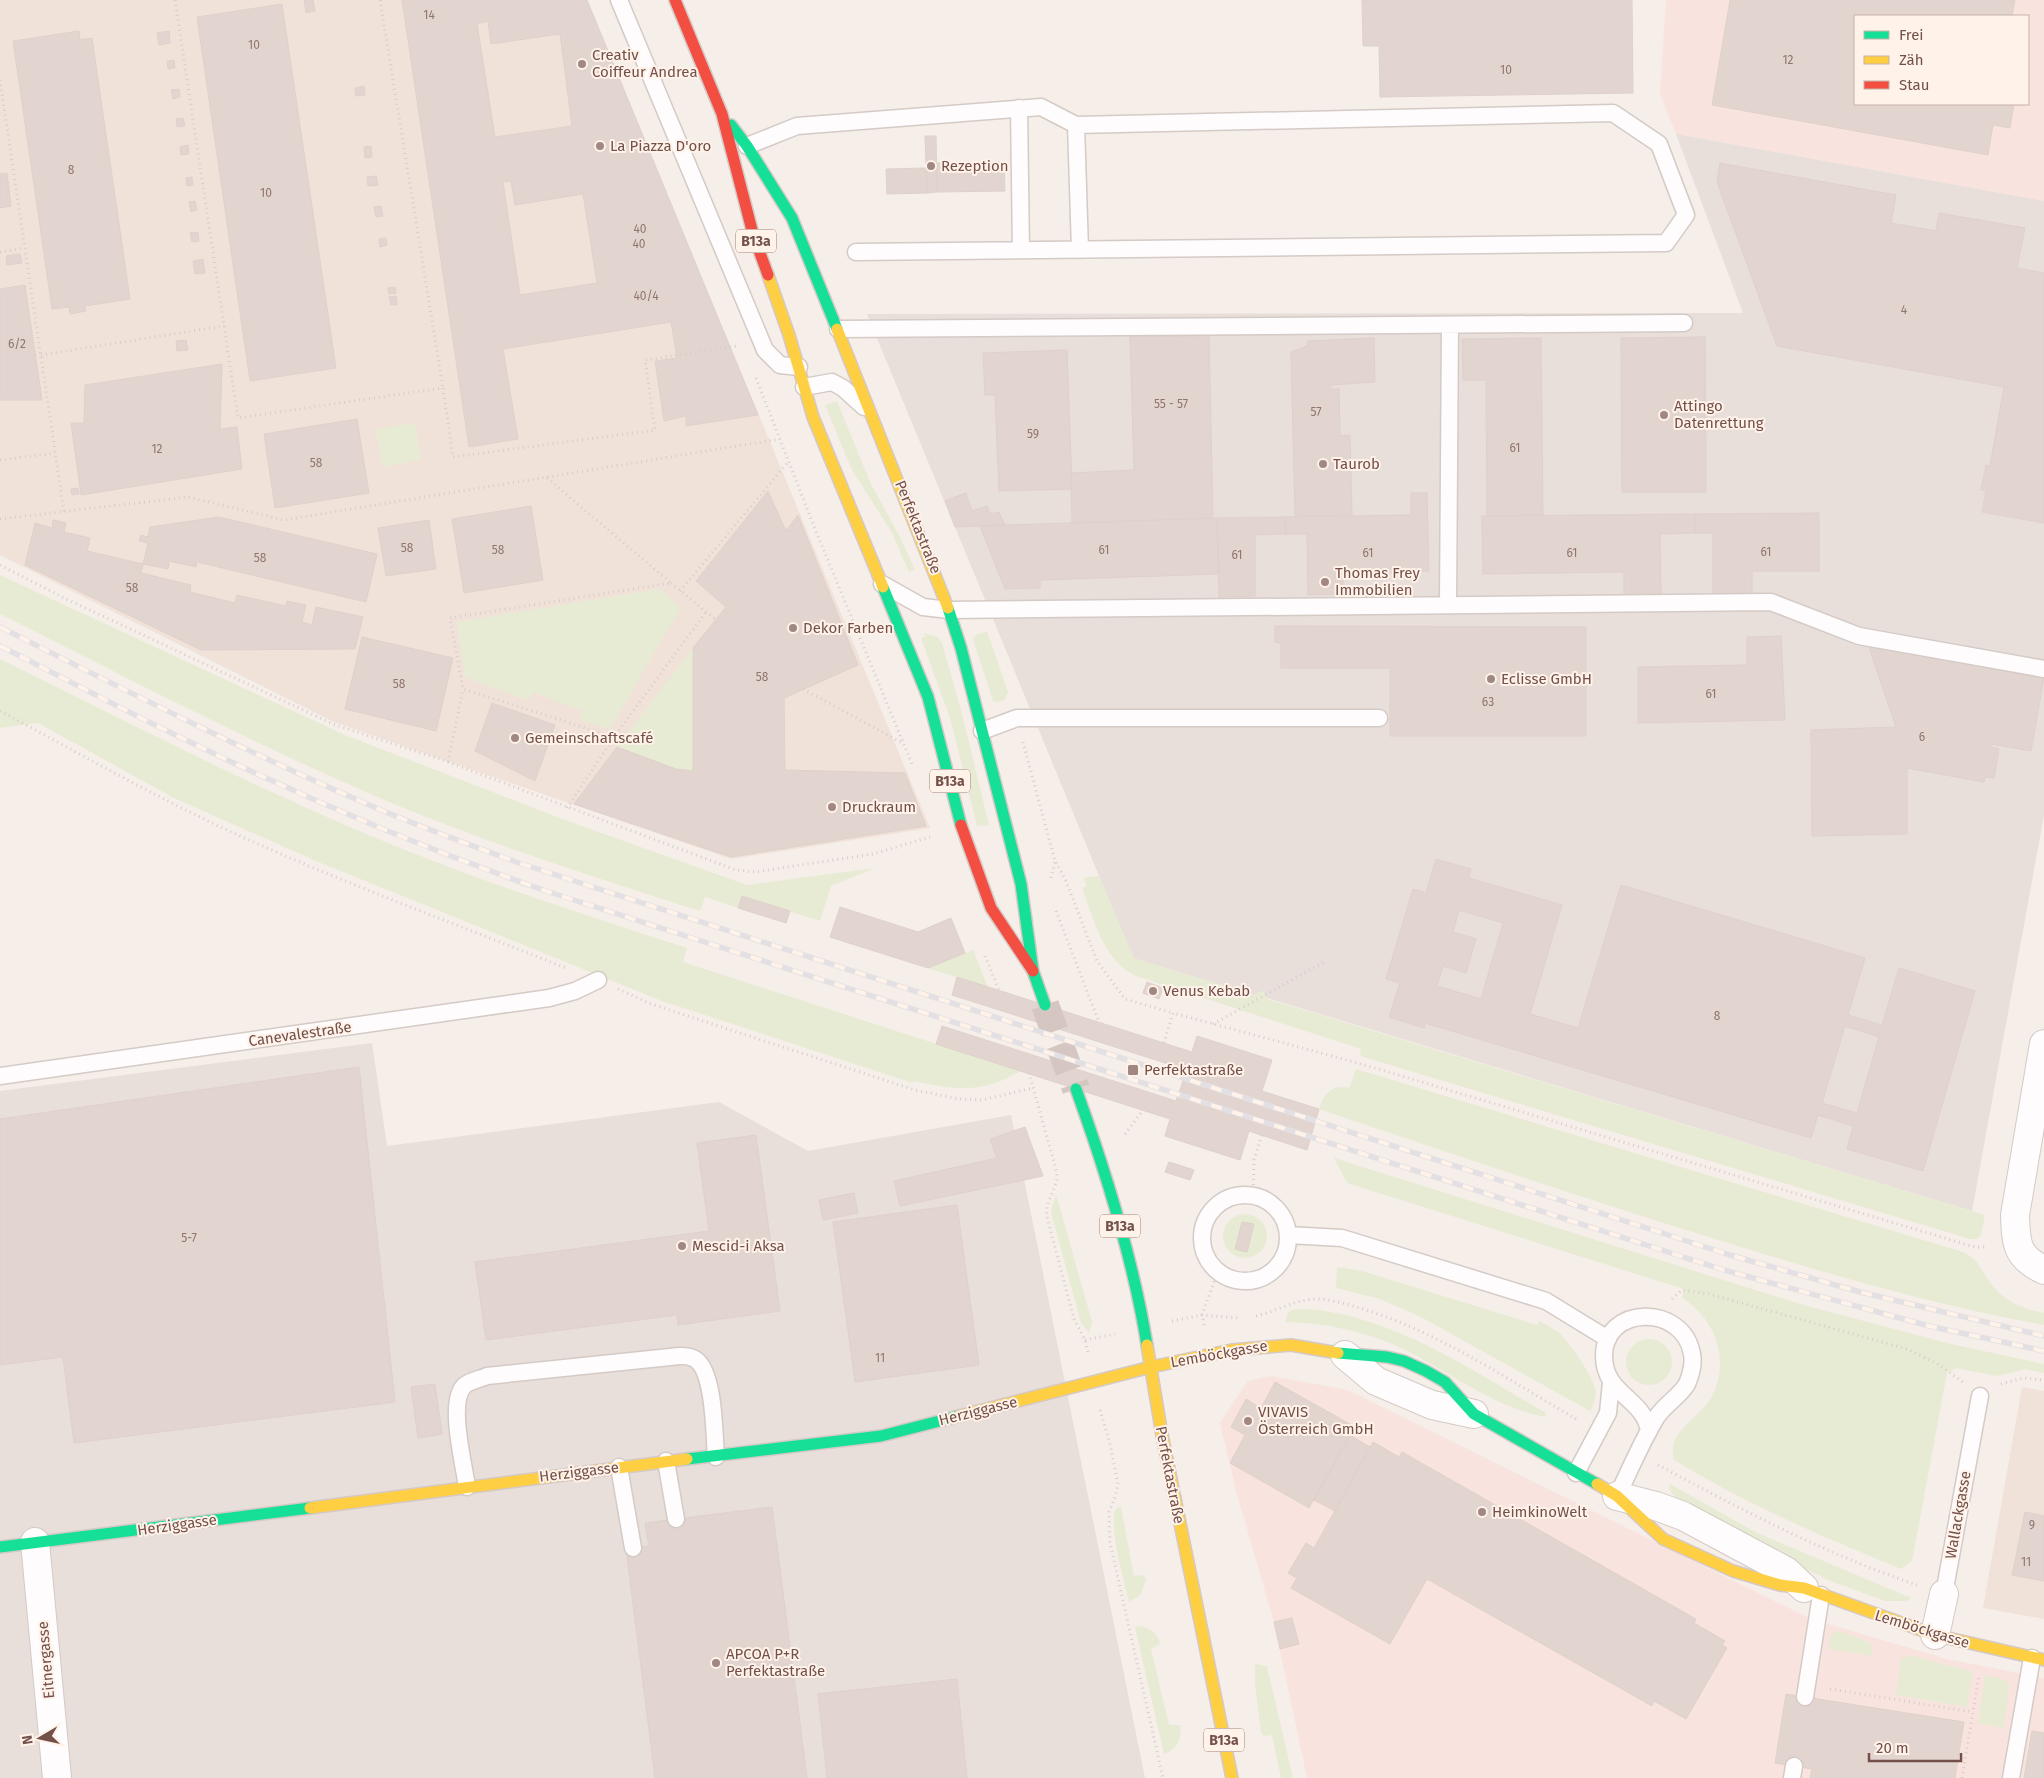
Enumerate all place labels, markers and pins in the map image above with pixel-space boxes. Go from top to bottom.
place label: Creativ Coiffeur Andrea [592,46,698,81]
marker: Creativ Coiffeur Andrea [576,58,588,70]
place label: La Piazza D'oro [610,137,711,155]
marker: La Piazza D'oro [594,140,606,152]
place label: Rezeption [941,157,1009,175]
marker: Rezeption [925,160,937,172]
place label: Attingo Datenrettung [1674,397,1764,432]
marker: Attingo Datenrettung [1658,409,1670,421]
place label: Taurob [1333,455,1380,473]
marker: Taurob [1317,458,1329,470]
place label: Thomas Frey Immobilien [1335,564,1420,599]
marker: Thomas Frey Immobilien [1319,576,1331,588]
place label: Dekor Farben [803,619,893,637]
marker: Dekor Farben [787,622,799,634]
place label: Eclisse GmbH [1501,670,1592,688]
marker: Eclisse GmbH [1485,673,1497,685]
place label: Gemeinschaftscafé [525,729,654,747]
marker: Gemeinschaftscafé [509,732,521,744]
place label: Druckraum [842,798,916,816]
marker: Druckraum [826,801,838,813]
place label: Venus Kebab [1163,982,1250,1000]
marker: Venus Kebab [1147,985,1159,997]
place label: Perfektastraße [1144,1061,1243,1079]
marker: Perfektastraße [1126,1063,1140,1077]
place label: Mescid-i Aksa [692,1237,785,1255]
marker: Mescid-i Aksa [676,1240,688,1252]
place label: VIVAVIS Österreich GmbH [1258,1403,1374,1438]
marker: VIVAVIS Österreich GmbH [1242,1415,1254,1427]
place label: HeimkinoWelt [1492,1503,1588,1521]
marker: HeimkinoWelt [1476,1506,1488,1518]
place label: APCOA P+R Perfektastraße [726,1645,825,1680]
marker: APCOA P+R Perfektastraße [710,1657,722,1669]

